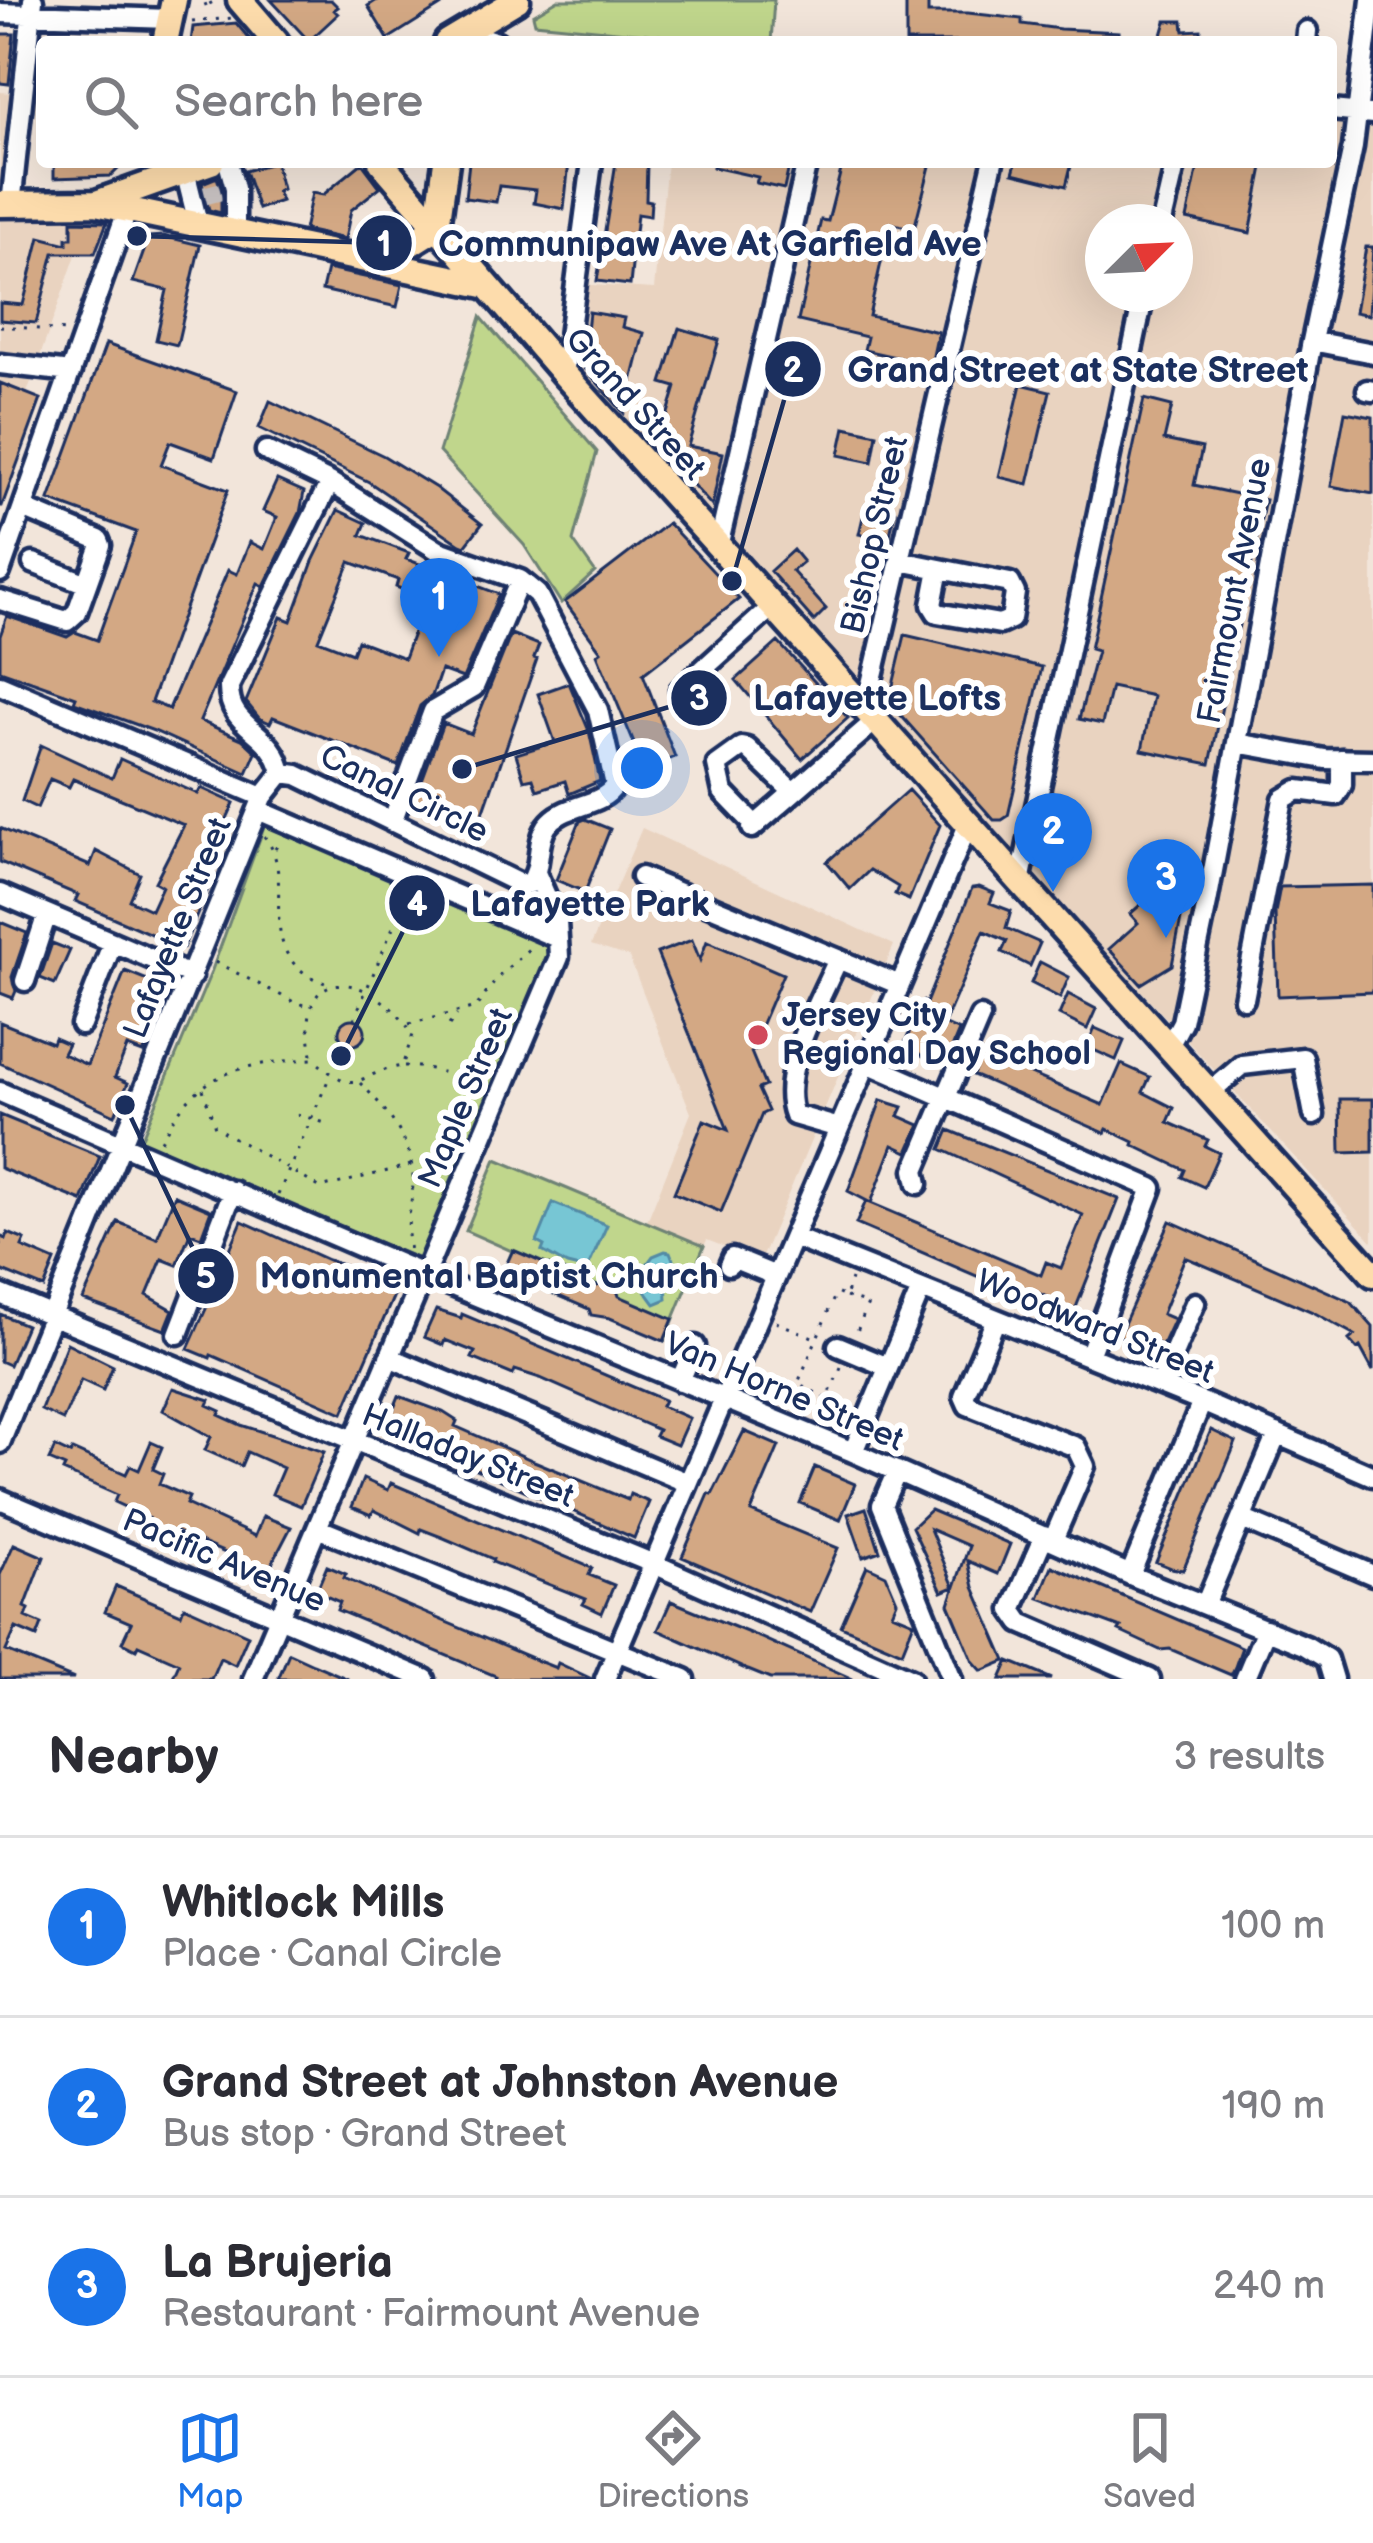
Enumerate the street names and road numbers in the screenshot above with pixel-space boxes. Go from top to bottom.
street label: Grand Street [556,320,714,488]
street label: Bishop Street [833,432,917,638]
street label: Fairmount Avenue [1190,455,1280,727]
street label: Canal Circle [313,736,495,852]
street label: Lafayette Street [116,812,240,1044]
street label: Maple Street [410,1002,522,1194]
street label: Woodward Street [970,1261,1220,1393]
street label: Van Horne Street [658,1324,910,1460]
street label: Halladay Street [356,1395,580,1517]
street label: Pacific Avenue [116,1500,332,1622]

